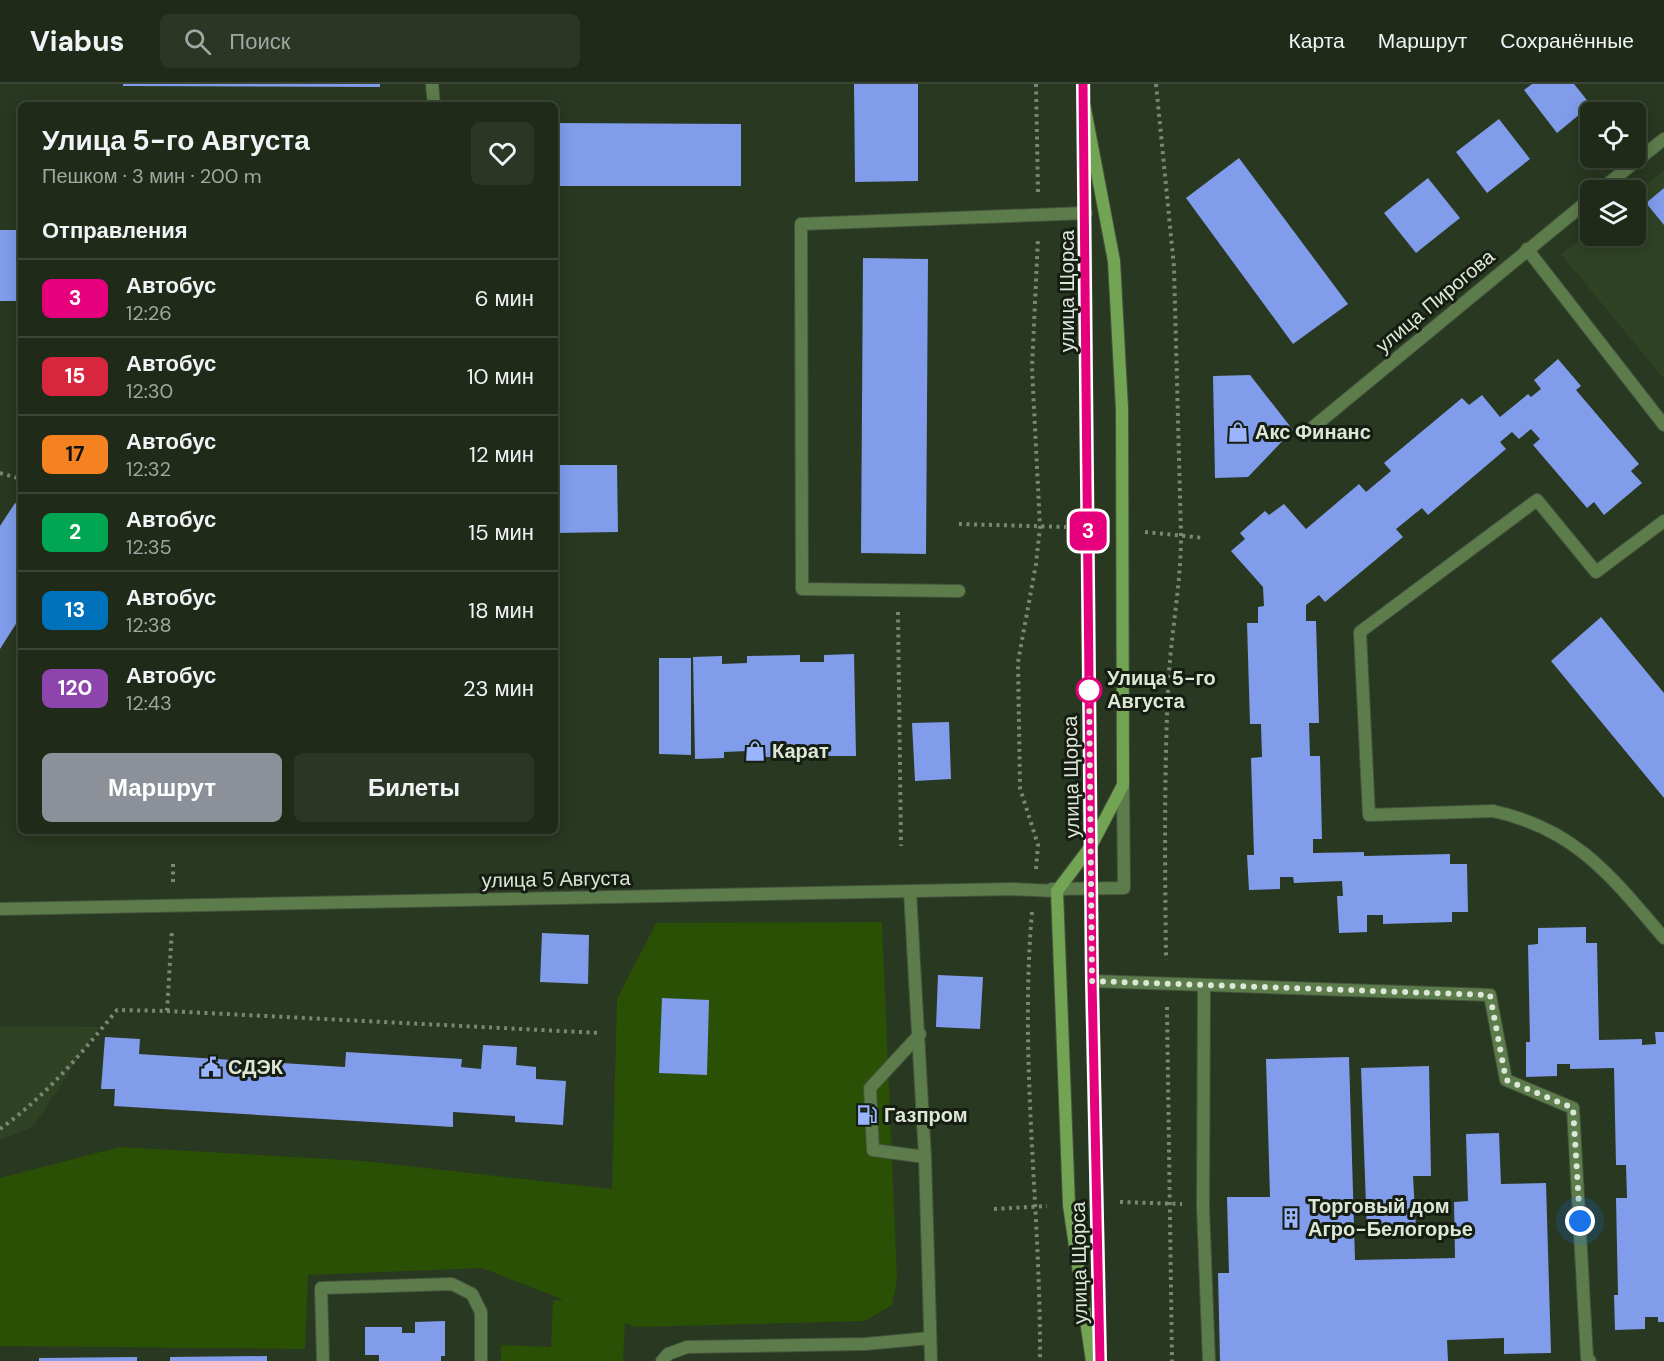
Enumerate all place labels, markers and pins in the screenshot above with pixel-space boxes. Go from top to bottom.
place label: Акс Финанс [1255,419,1371,445]
shop icon: Акс Финанс [1226,420,1250,444]
place label: Улица 5-го Августа [1107,665,1216,714]
marker: Улица 5-го Августа [1076,677,1102,703]
place label: Карат [772,738,829,764]
shop icon: Карат [743,739,767,763]
place label: СДЭК [228,1054,284,1080]
public building icon: СДЭК [199,1055,223,1079]
place label: Газпром [884,1102,967,1128]
fuel station icon: Газпром [855,1103,879,1127]
place label: Торговый дом Агро-Белогорье [1308,1193,1473,1242]
building icon: Торговый дом Агро-Белогорье [1279,1206,1303,1230]

